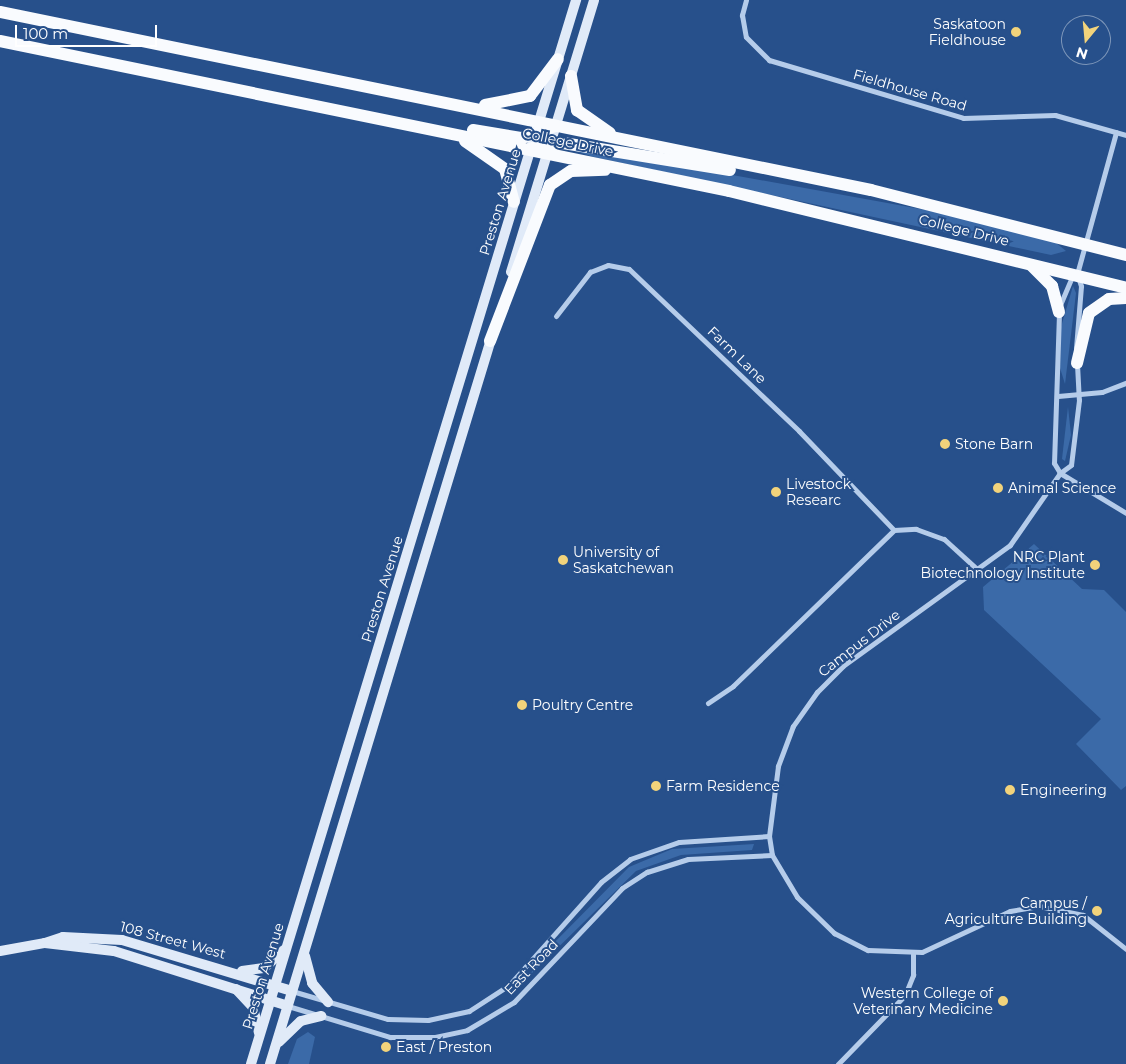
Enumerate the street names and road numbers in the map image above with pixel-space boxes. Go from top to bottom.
street label: Fieldhouse Road [851,66,969,114]
street label: College Drive [521,124,615,160]
street label: Preston Avenue [476,147,524,257]
street label: College Drive [917,211,1011,249]
street label: Farm Lane [704,323,770,387]
street label: Preston Avenue [358,534,406,644]
street label: Campus Drive [815,606,903,680]
street label: 108 Street West [118,918,228,962]
street label: Preston Avenue [239,921,287,1031]
street label: East Road [501,936,561,998]

